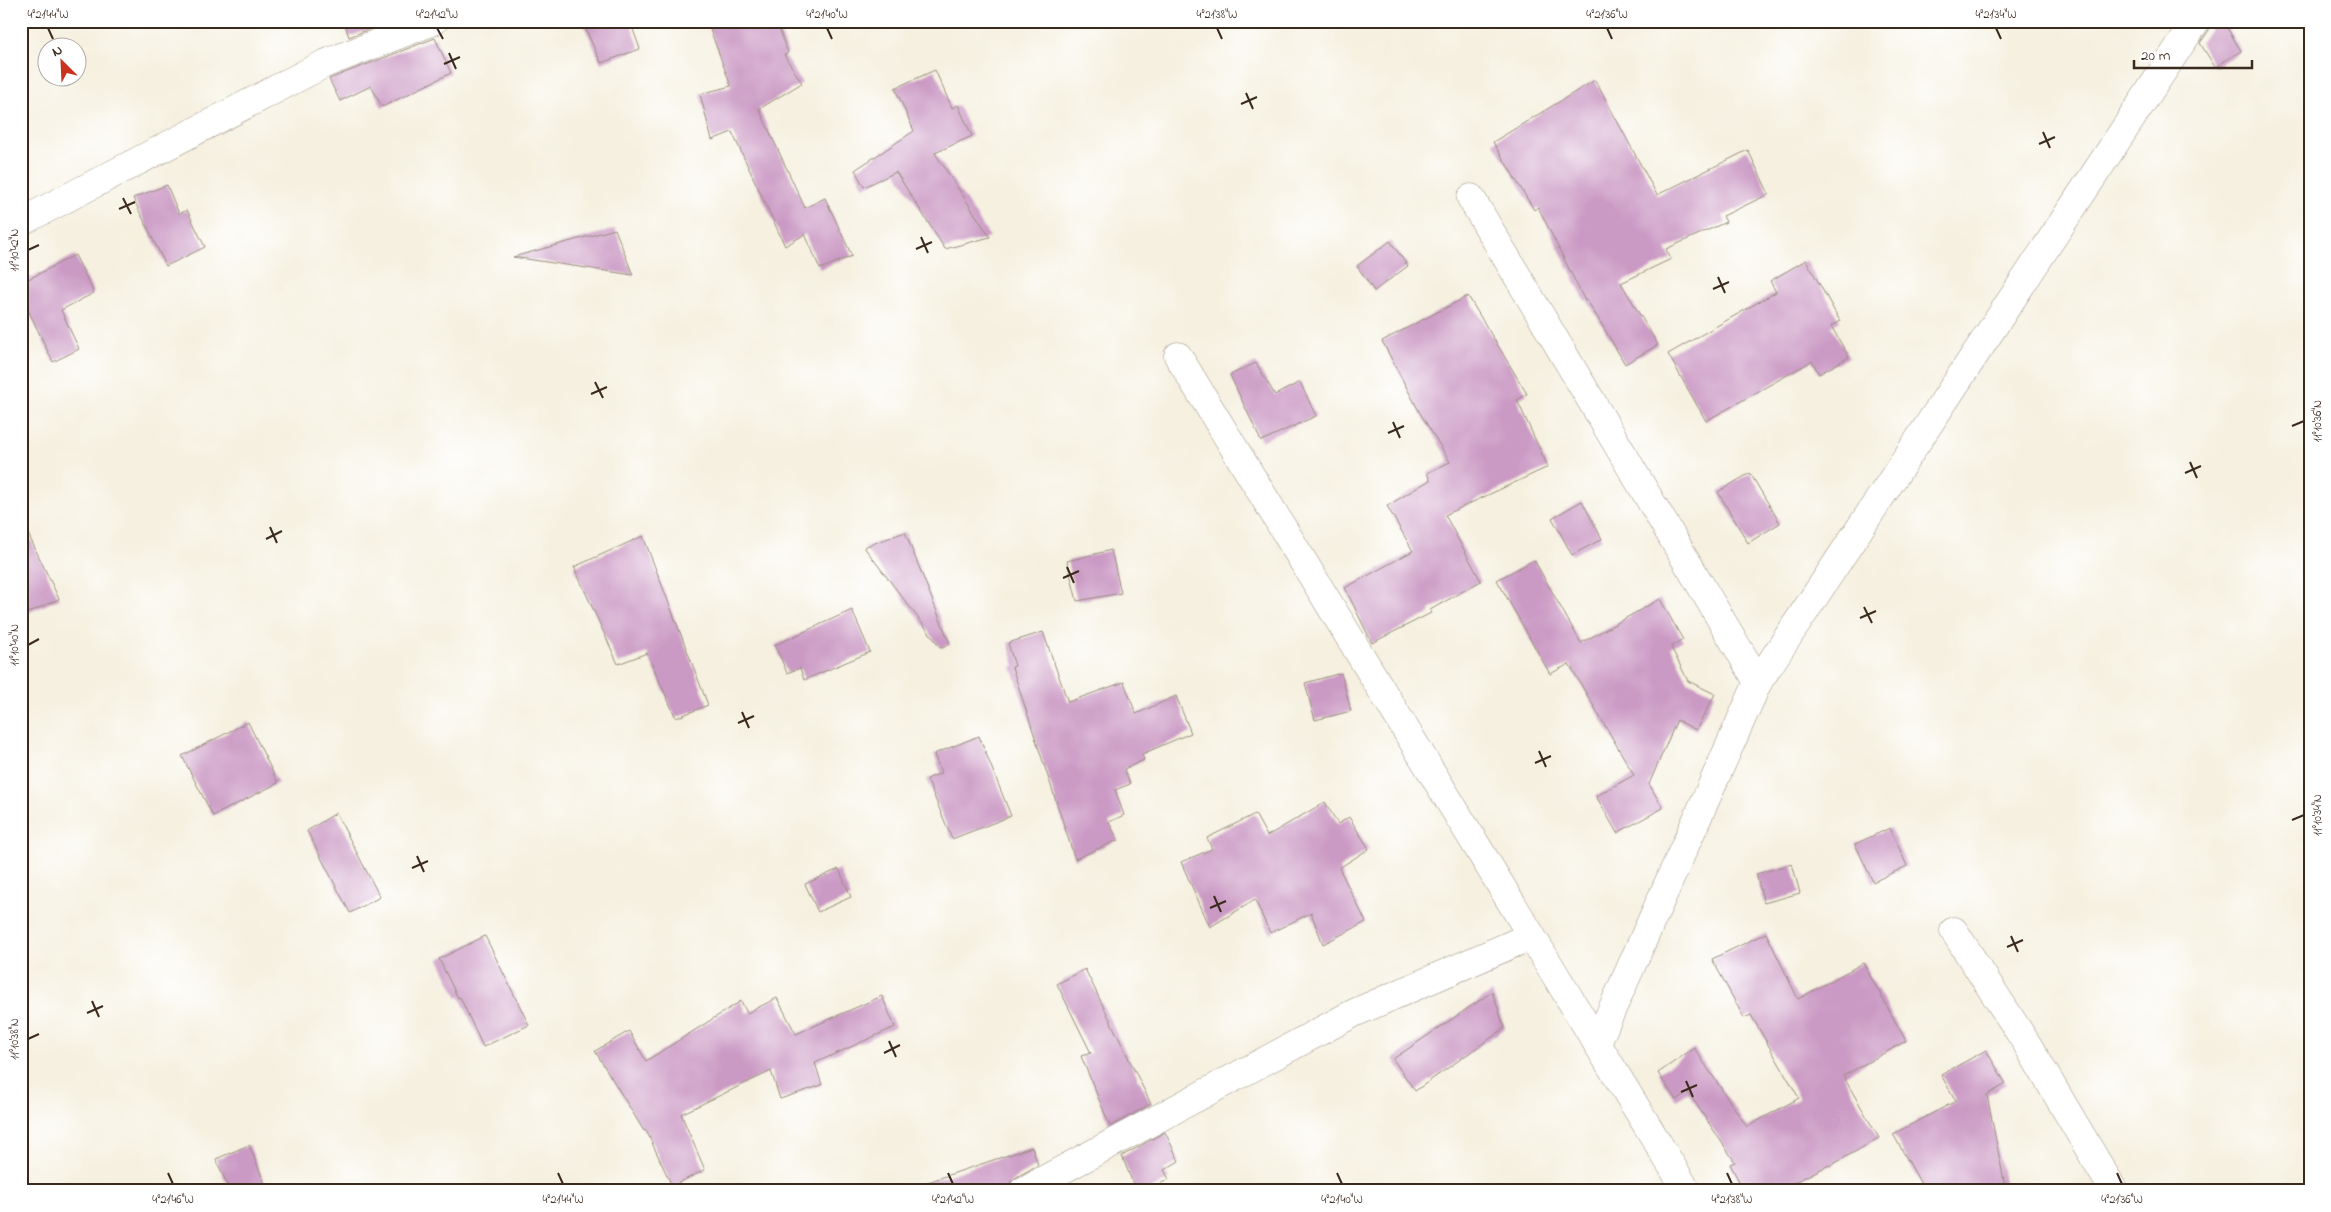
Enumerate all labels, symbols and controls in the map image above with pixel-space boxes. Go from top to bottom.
text: 4°21'44"W [27,6,69,24]
text: 4°21'42"W [416,6,458,24]
text: 4°21'40"W [806,6,848,24]
text: 4°21'38"W [1197,6,1237,24]
text: 4°21'36"W [1586,6,1628,24]
text: 4°21'34"W [1975,6,2017,24]
north arrow [38,38,88,88]
scale bar [2134,38,2251,70]
text: N [49,40,66,63]
text: 20 m [2141,45,2171,67]
text: 11°10'42"N [6,229,24,271]
text: 11°10'36"N [2309,400,2327,442]
text: 11°10'40"N [6,624,24,666]
text: 11°10'34"N [2309,794,2327,836]
text: 11°10'38"N [6,1018,24,1060]
text: 4°21'46"W [152,1191,194,1209]
text: 4°21'44"W [542,1191,584,1209]
text: 4°21'42"W [932,1191,974,1209]
text: 4°21'40"W [1321,1191,1363,1209]
text: 4°21'38"W [1712,1191,1752,1209]
text: 4°21'36"W [2101,1191,2143,1209]

